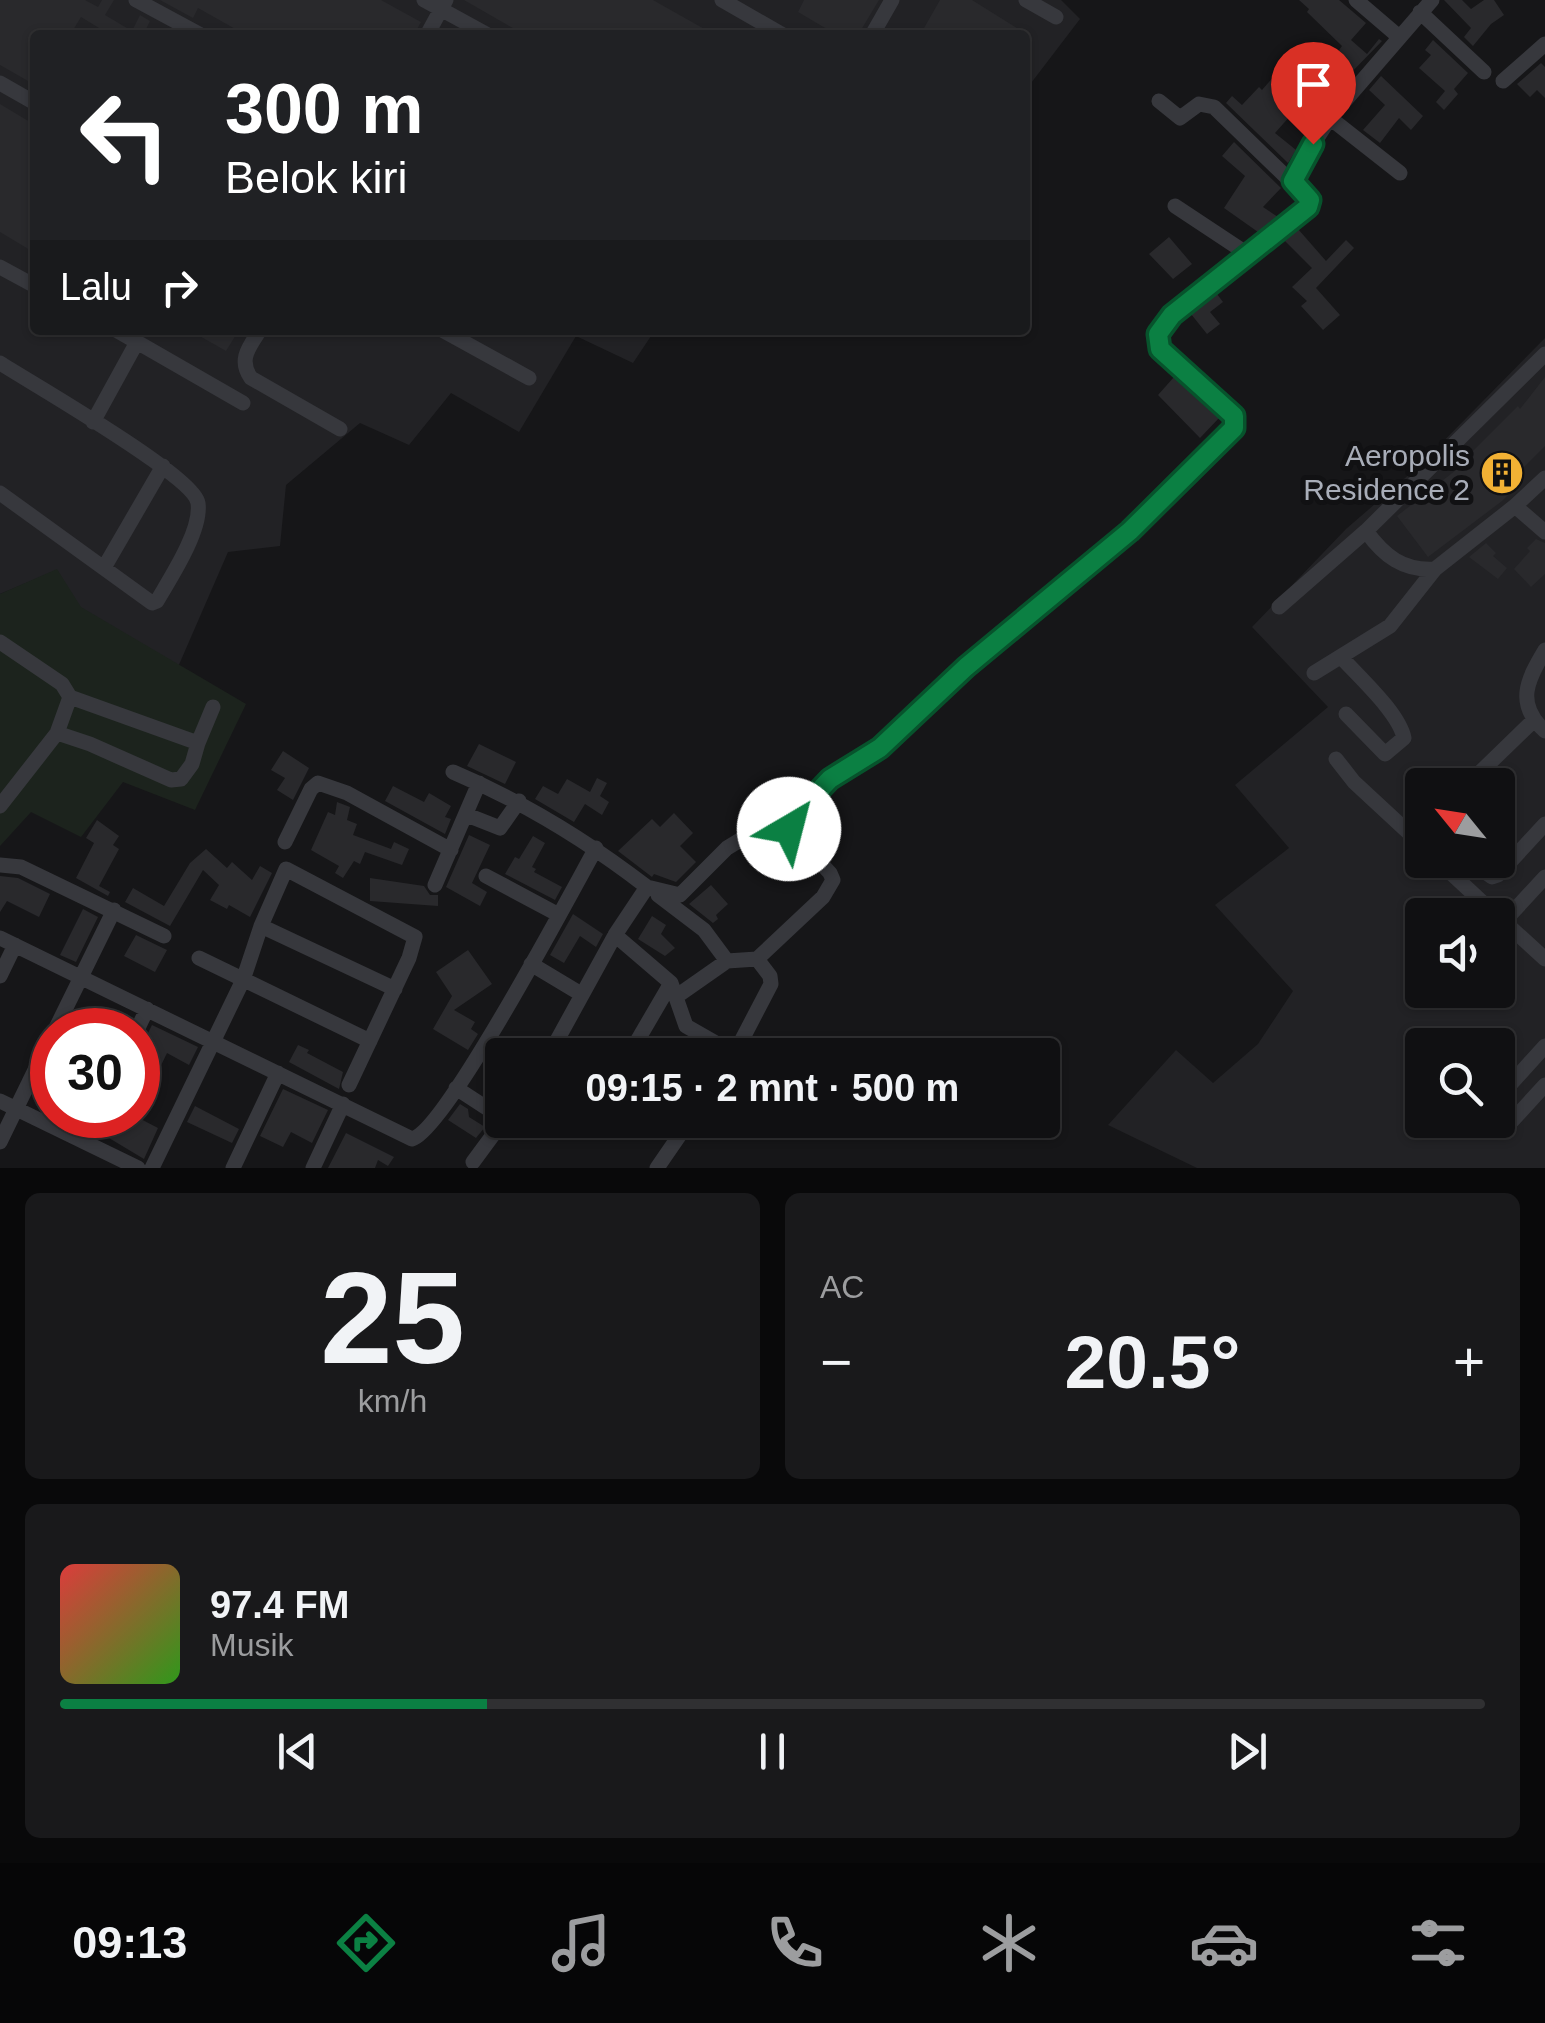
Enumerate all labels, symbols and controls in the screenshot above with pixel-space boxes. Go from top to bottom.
pin [1271,42,1356,145]
icon: arrive [1286,57,1341,112]
icon: left [60,70,190,200]
text: 300 m [225,70,423,148]
text: Belok kiri [225,152,408,203]
icon: right [152,260,207,315]
text: Lalu [60,266,132,308]
place label: Aeropolis Residence 2 [1303,439,1470,506]
building icon: Aeropolis Residence 2 [1479,450,1525,496]
north arrow [1405,768,1515,878]
map controls [1405,768,1515,1138]
position arrow [737,777,841,881]
button: sound [1405,898,1515,1008]
speed limit sign: 30 [30,1008,160,1138]
button: search [1405,1028,1515,1138]
text: 09:15 · 2 mnt · 500 m [586,1067,959,1109]
text: 25 [320,1245,465,1391]
text: AC [820,1269,864,1305]
text: 20.5° [1065,1320,1240,1404]
text: − [820,1331,852,1393]
text: + [1453,1331,1485,1393]
text: km/h [358,1383,427,1419]
text: 97.4 FM [210,1584,349,1626]
text: Musik [210,1627,294,1663]
icon: previous [270,1724,325,1779]
icon: pause [745,1724,800,1779]
icon: next [1220,1724,1275,1779]
icon: directions [331,1908,401,1978]
icon: music [546,1908,616,1978]
icon: phone [760,1908,830,1978]
icon: climate [974,1908,1044,1978]
icon: car [1189,1908,1259,1978]
icon: filters [1403,1908,1473,1978]
text: 09:13 [72,1917,187,1968]

